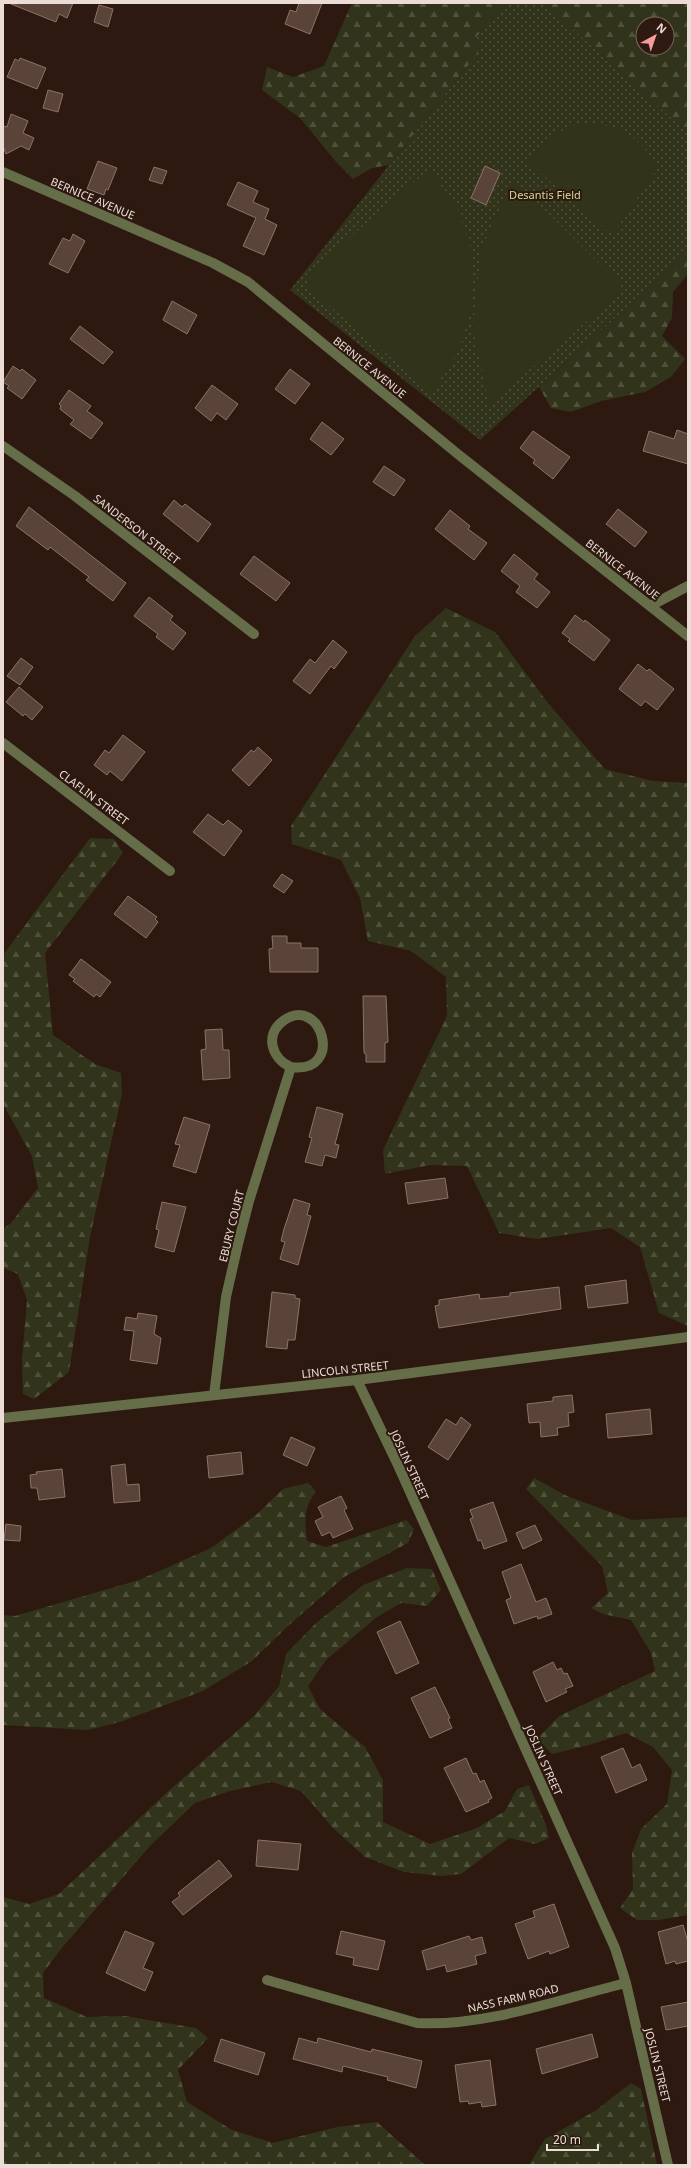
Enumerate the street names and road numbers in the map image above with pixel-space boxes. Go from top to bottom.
street label: BERNICE AVENUE [49,174,137,222]
street label: BERNICE AVENUE [330,333,410,401]
street label: SANDERSON STREET [91,491,183,567]
street label: BERNICE AVENUE [583,535,663,603]
street label: CLAFLIN STREET [56,766,132,828]
street label: EBURY COURT [215,1188,247,1264]
street label: LINCOLN STREET [301,1357,389,1381]
street label: JOSLIN STREET [387,1427,433,1502]
street label: JOSLIN STREET [521,1721,566,1798]
street label: NASS FARM ROAD [466,1980,560,2016]
street label: JOSLIN STREET [641,2025,674,2104]

